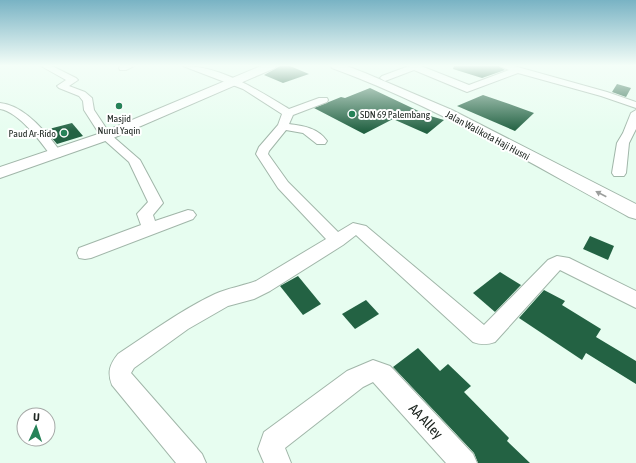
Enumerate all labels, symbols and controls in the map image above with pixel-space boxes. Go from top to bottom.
marker: Masjid Nurul Yaqin [114,101,124,111]
marker: SDN 69 Palembang [347,109,357,119]
place label: SDN 69 Palembang [360,109,431,120]
street label: Jalan Walikota Haji Husni [444,109,532,162]
place label: Masjid Nurul Yaqin [98,113,141,136]
place label: Paud Ar-Rido [9,128,56,139]
marker: Paud Ar-Rido [59,128,69,138]
one-way arrow [596,191,607,197]
street label: AA Alley [406,400,446,442]
north arrow [16,407,56,447]
text: U [33,411,40,423]

